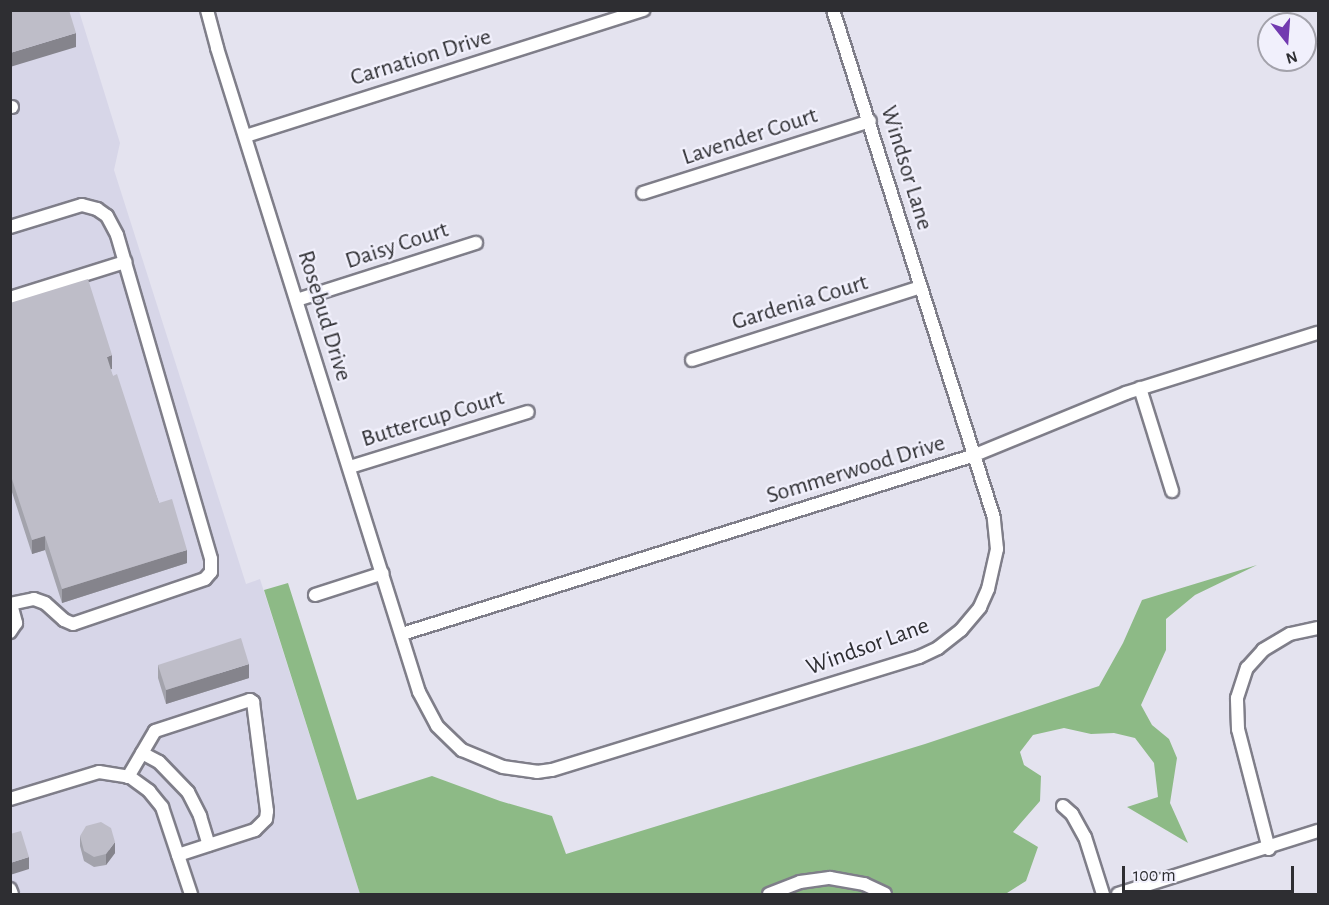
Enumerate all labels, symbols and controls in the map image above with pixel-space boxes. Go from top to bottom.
north arrow [1257,12,1317,72]
street label: Carnation Drive [347,23,495,93]
text: N [1284,48,1299,67]
street label: Lavender Court [679,102,821,172]
street label: Windsor Lane [873,102,939,234]
street label: Daisy Court [342,216,452,276]
street label: Rosebud Drive [290,247,358,385]
street label: Gardenia Court [729,269,871,337]
street label: Buttercup Court [358,384,508,454]
street label: Sommerwood Drive [763,429,949,511]
street label: Windsor Lane [803,611,933,683]
scale bar [1125,854,1298,892]
text: 100 m [1133,867,1176,885]

